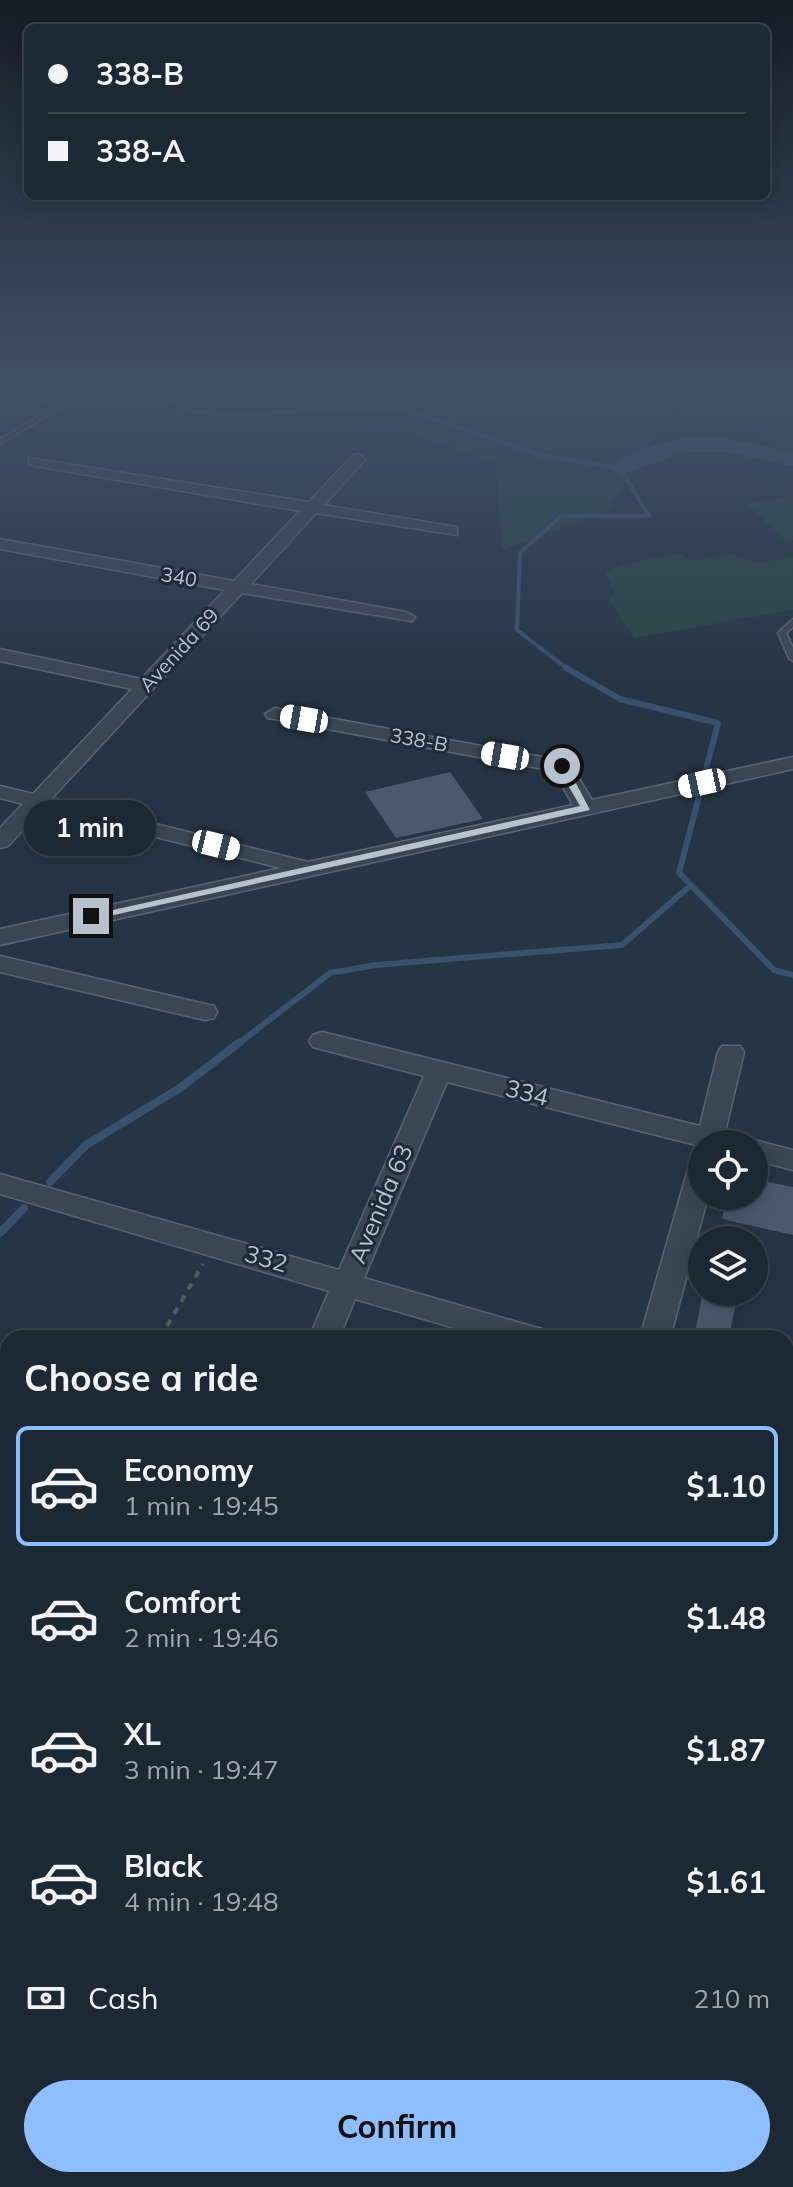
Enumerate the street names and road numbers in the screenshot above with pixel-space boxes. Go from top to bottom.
street label: 340 [159,561,199,592]
street label: Avenida 69 [134,603,224,697]
street label: 338-B [388,722,450,757]
street label: 334 [503,1072,552,1112]
street label: Avenida 63 [342,1140,419,1268]
street label: 332 [241,1238,291,1278]

